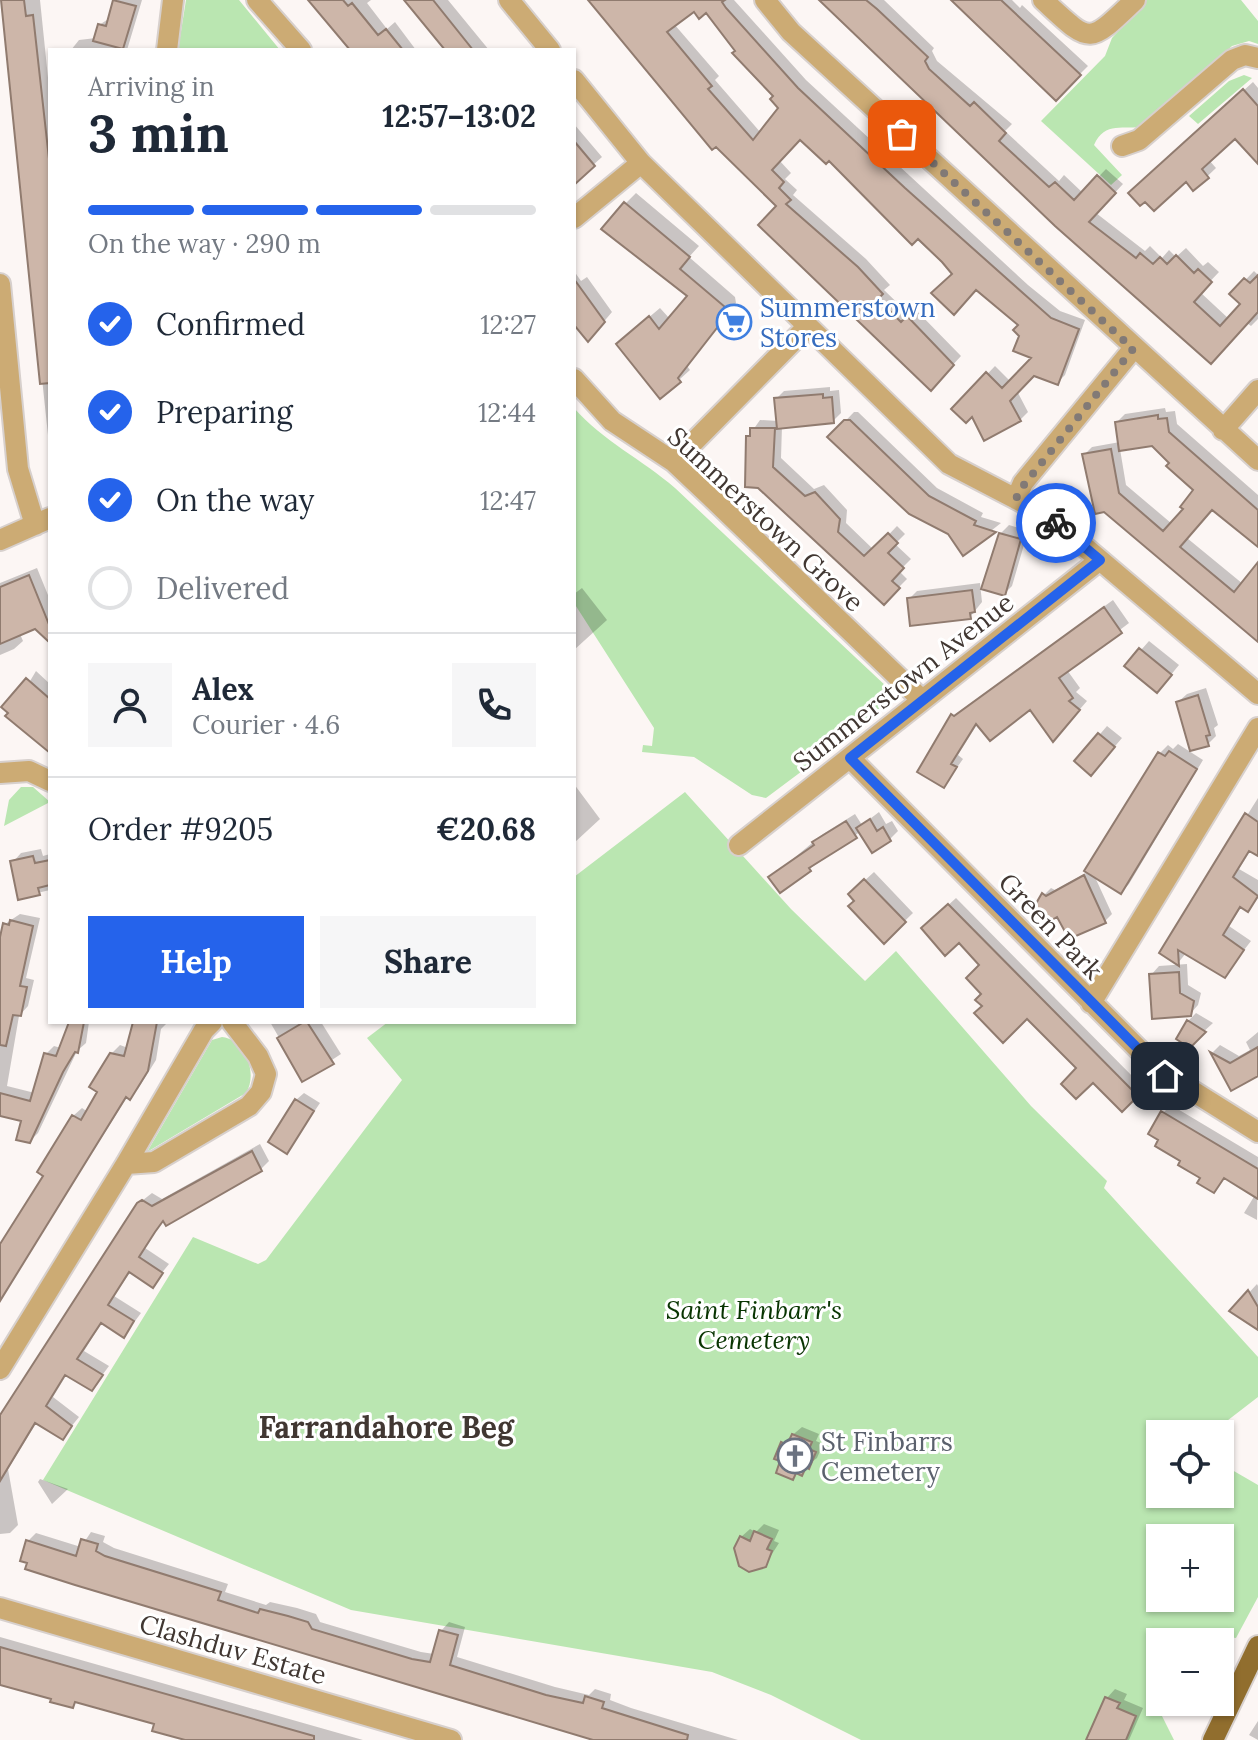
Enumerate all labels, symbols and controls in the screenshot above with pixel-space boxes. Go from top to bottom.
text: Arriving in [88,70,215,103]
text: 12:57–13:02 [382,97,536,135]
text: 3 min [88,100,229,166]
pin [868,100,936,168]
icon: bag [880,112,924,156]
text: On the way · 290 m [88,227,321,260]
place label: Summerstown Stores [760,291,936,354]
icon: check [88,302,132,346]
supermarket icon: Summerstown Stores [715,303,753,341]
text: Confirmed [156,305,305,343]
text: 12:27 [480,308,536,341]
icon: check [88,390,132,434]
text: Preparing [156,393,293,431]
text: 12:44 [478,396,536,429]
street label: Summerstown Grove [661,420,871,618]
icon: check [88,478,132,522]
text: On the way [156,481,314,519]
courier [1016,483,1096,563]
text: 12:47 [480,484,536,517]
icon: bike [1034,501,1078,545]
text: Delivered [156,569,289,607]
street label: Summerstown Avenue [786,586,1020,778]
button: person [88,663,172,747]
button: phone [452,663,536,747]
text: Alex [192,670,254,708]
text: Courier · 4.6 [192,708,340,741]
text: Order #9205 [88,810,273,848]
text: €20.68 [436,810,536,848]
street label: Green Park [992,866,1110,986]
button: Help [88,916,304,1008]
button: Share [320,916,536,1008]
pin [1131,1042,1199,1110]
icon: home [1143,1054,1187,1098]
park label: Saint Finbarr's Cemetery [666,1293,842,1356]
district label: Farrandahore Beg [258,1408,515,1447]
map controls [1146,1420,1234,1716]
button: locate [1146,1420,1234,1508]
place label: St Finbarrs Cemetery [821,1425,953,1488]
church icon: St Finbarrs Cemetery [776,1437,814,1475]
button: + [1146,1524,1234,1612]
street label: Clashduv Estate [136,1607,330,1691]
button: − [1146,1628,1234,1716]

